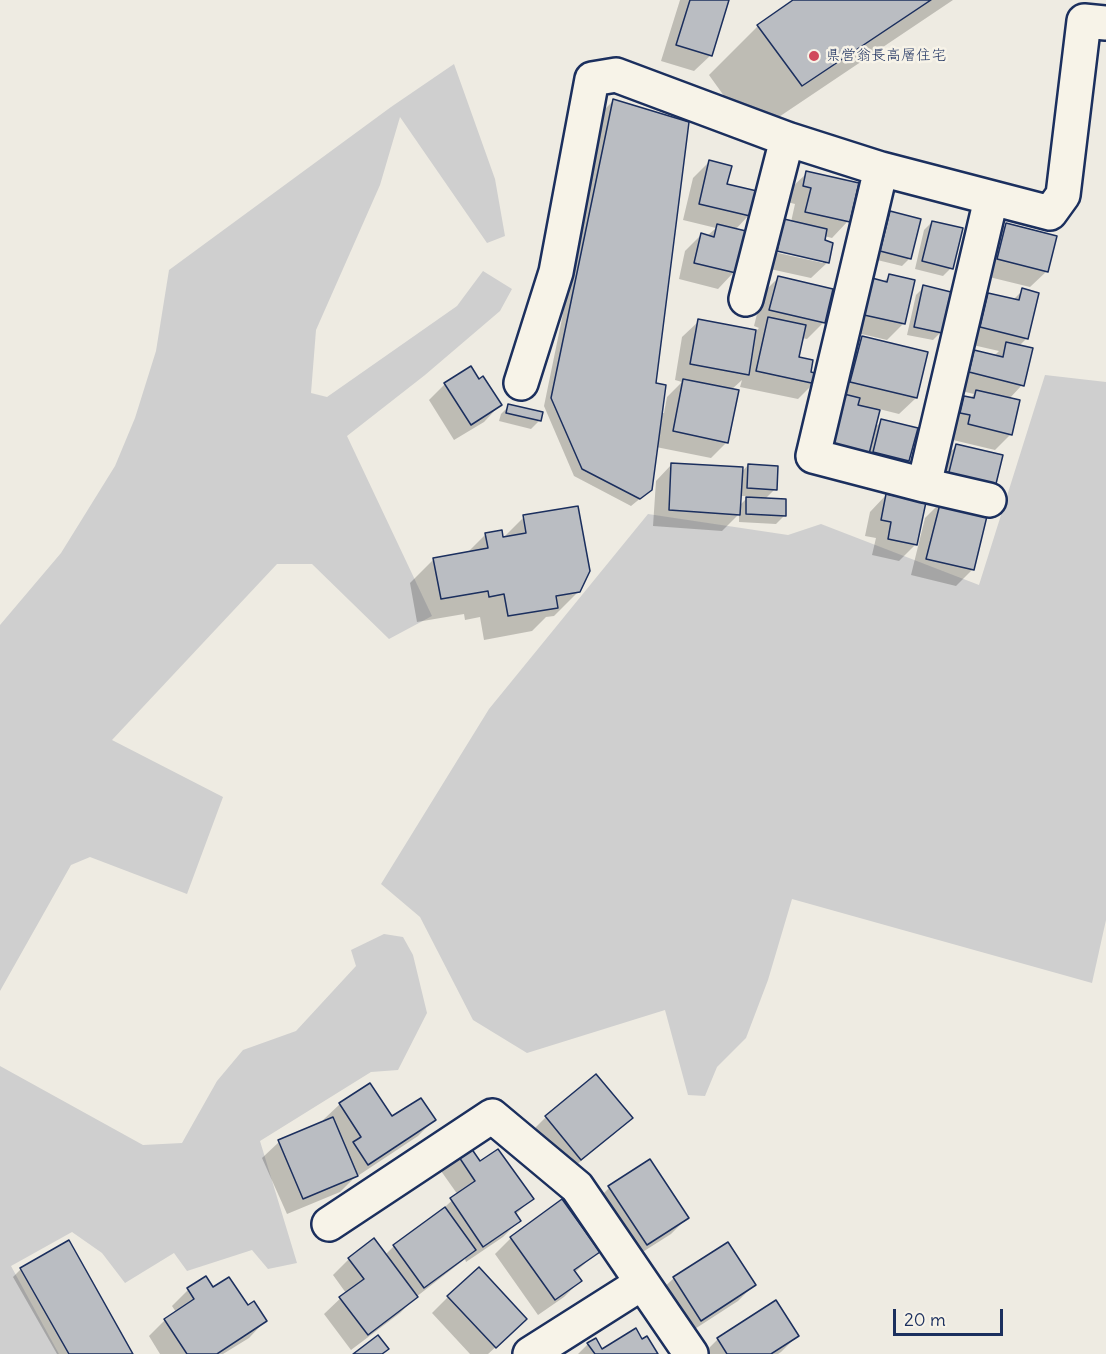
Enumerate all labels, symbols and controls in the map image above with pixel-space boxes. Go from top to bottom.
place label: 県営翁長高層住宅 [826,47,946,65]
marker: 県営翁長高層住宅 [807,49,821,63]
scale bar [896,1297,1006,1335]
text: 20 m [904,1308,946,1331]

